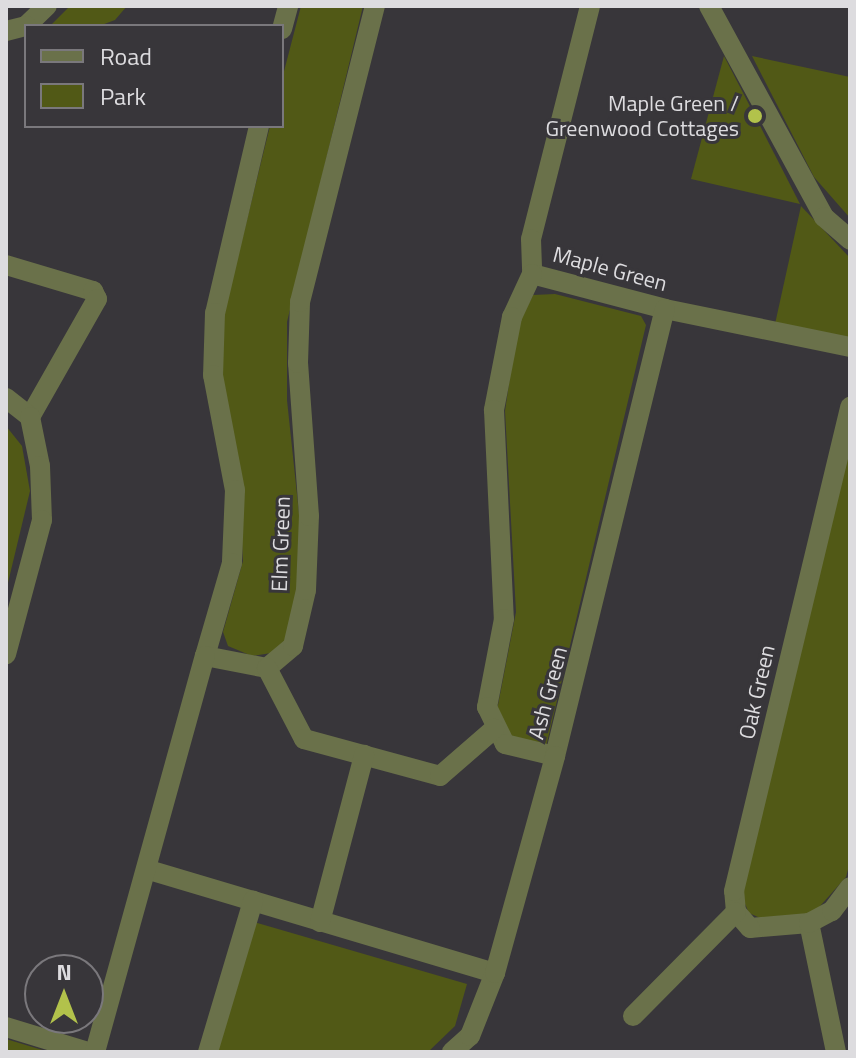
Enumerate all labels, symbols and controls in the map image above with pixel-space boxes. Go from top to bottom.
legend [24,24,284,128]
text: Road [100,38,152,74]
text: Park [100,78,146,114]
place label: Maple Green / Greenwood Cottages [545,90,739,142]
marker: Maple Green / Greenwood Cottages [746,107,764,125]
street label: Maple Green [550,241,670,297]
street label: Elm Green [266,496,296,592]
street label: Oak Green [733,642,781,742]
street label: Ash Green [523,644,573,742]
north arrow [24,954,104,1034]
text: N [56,955,72,989]

